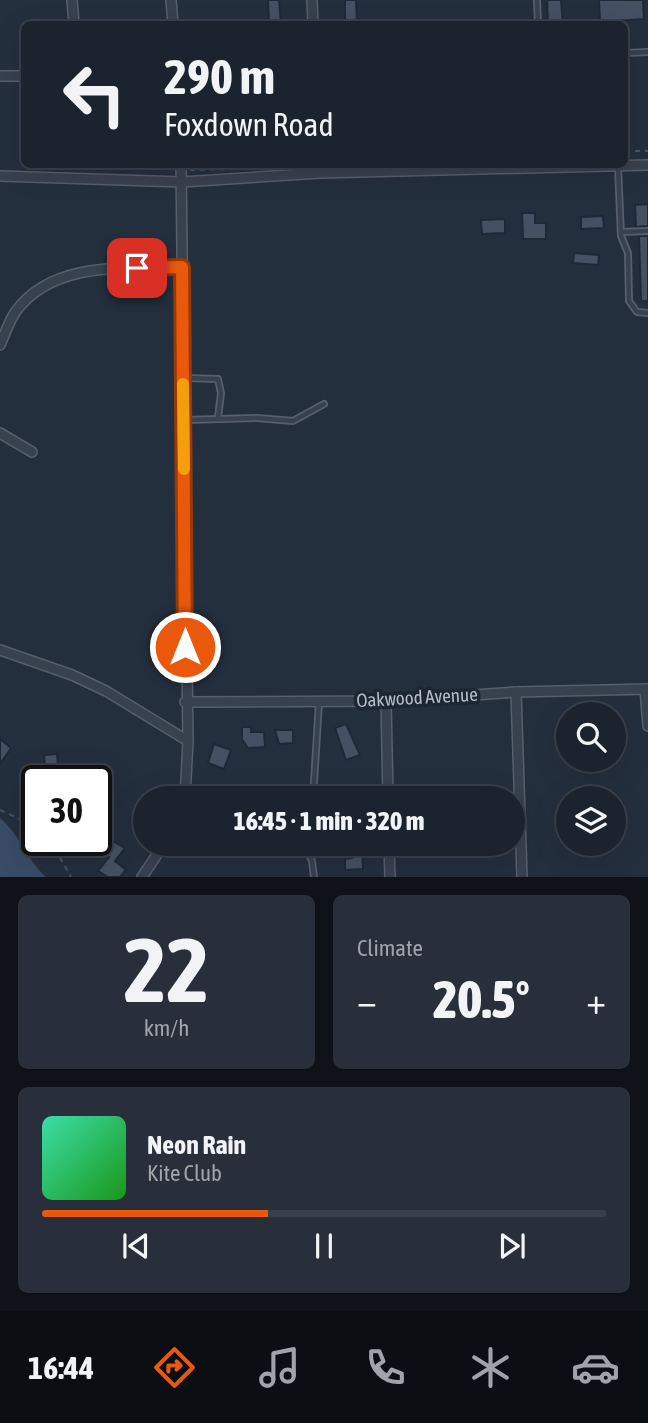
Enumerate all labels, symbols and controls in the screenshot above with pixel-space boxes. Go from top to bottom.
text: 290 m [164,48,275,104]
icon: left [49,49,140,140]
text: Foxdown Road [164,106,334,143]
pin [107,238,167,298]
icon: arrive [118,249,156,287]
position arrow [148,610,222,684]
street label: Oakwood Avenue [356,683,478,711]
map controls [556,702,626,856]
button: search [556,702,626,772]
speed limit sign: 30 [21,765,112,856]
button: layers [556,786,626,856]
text: 16:45 · 1 min · 320 m [234,806,424,836]
text: 22 [124,917,209,1021]
text: Climate [357,935,423,961]
text: 20.5° [433,969,530,1029]
text: − [357,979,377,1022]
text: + [586,979,606,1022]
text: km/h [144,1015,189,1041]
text: Neon Rain [147,1130,246,1160]
text: Kite Club [147,1160,222,1186]
icon: previous [117,1227,155,1265]
icon: pause [305,1227,343,1265]
icon: next [493,1227,531,1265]
icon: directions [150,1343,199,1392]
icon: music [255,1343,304,1392]
icon: phone [361,1343,410,1392]
icon: climate [466,1343,515,1392]
icon: car [571,1343,620,1392]
text: 16:44 [28,1349,94,1386]

